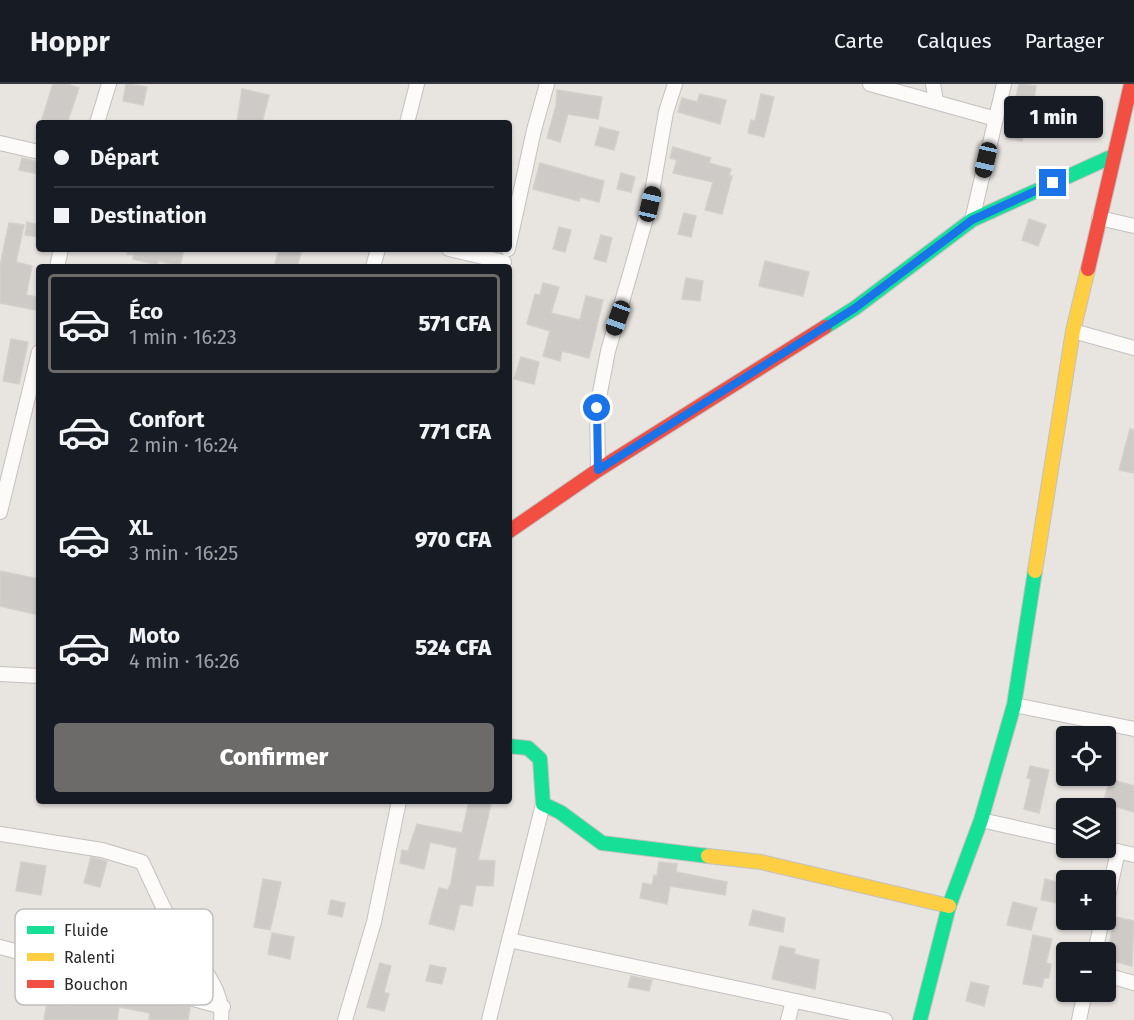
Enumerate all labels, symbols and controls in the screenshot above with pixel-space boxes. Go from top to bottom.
text: Hoppr [30,25,110,58]
text: Carte [834,28,884,54]
text: Calques [917,28,992,54]
text: Partager [1025,28,1104,54]
callout: 1 min [1004,96,1102,138]
text: 1 min [1030,105,1077,129]
car [973,140,999,180]
text: Départ [90,144,159,171]
route end [1039,169,1066,196]
car [637,184,663,224]
text: Destination [90,202,207,229]
icon: car [57,297,111,351]
text: Éco [129,298,163,325]
car [603,298,633,338]
text: 571 CFA [419,310,491,337]
text: 1 min · 16:23 [129,325,237,349]
route start [583,394,610,421]
icon: car [57,405,111,459]
text: Confort [129,406,205,433]
text: 771 CFA [419,418,491,445]
text: 2 min · 16:24 [129,433,238,457]
icon: car [57,513,111,567]
text: XL [129,514,153,541]
text: 970 CFA [415,526,491,553]
text: 3 min · 16:25 [129,541,238,565]
icon: car [57,621,111,675]
text: Moto [129,622,180,649]
text: 524 CFA [415,634,491,661]
text: 4 min · 16:26 [129,649,240,673]
button: Confirmer [54,723,494,792]
map controls [1056,726,1116,1002]
button: locate [1056,726,1116,786]
button: layers [1056,798,1116,858]
button: + [1056,870,1116,930]
legend [15,909,213,1005]
text: Fluide [64,921,109,940]
button: − [1056,942,1116,1002]
text: Ralenti [64,948,115,967]
text: Bouchon [64,975,128,994]

